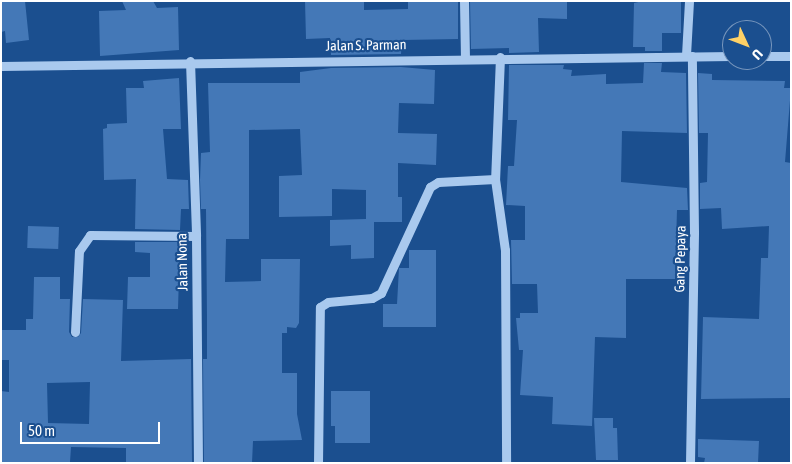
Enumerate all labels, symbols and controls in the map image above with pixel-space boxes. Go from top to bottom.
north arrow [722,20,772,70]
street label: Jalan S. Parman [325,36,407,54]
text: U [749,46,766,63]
street label: Gang Pepaya [671,225,689,293]
street label: Jalan Nona [173,233,191,291]
scale bar [22,412,162,444]
text: 50 m [28,422,55,439]

